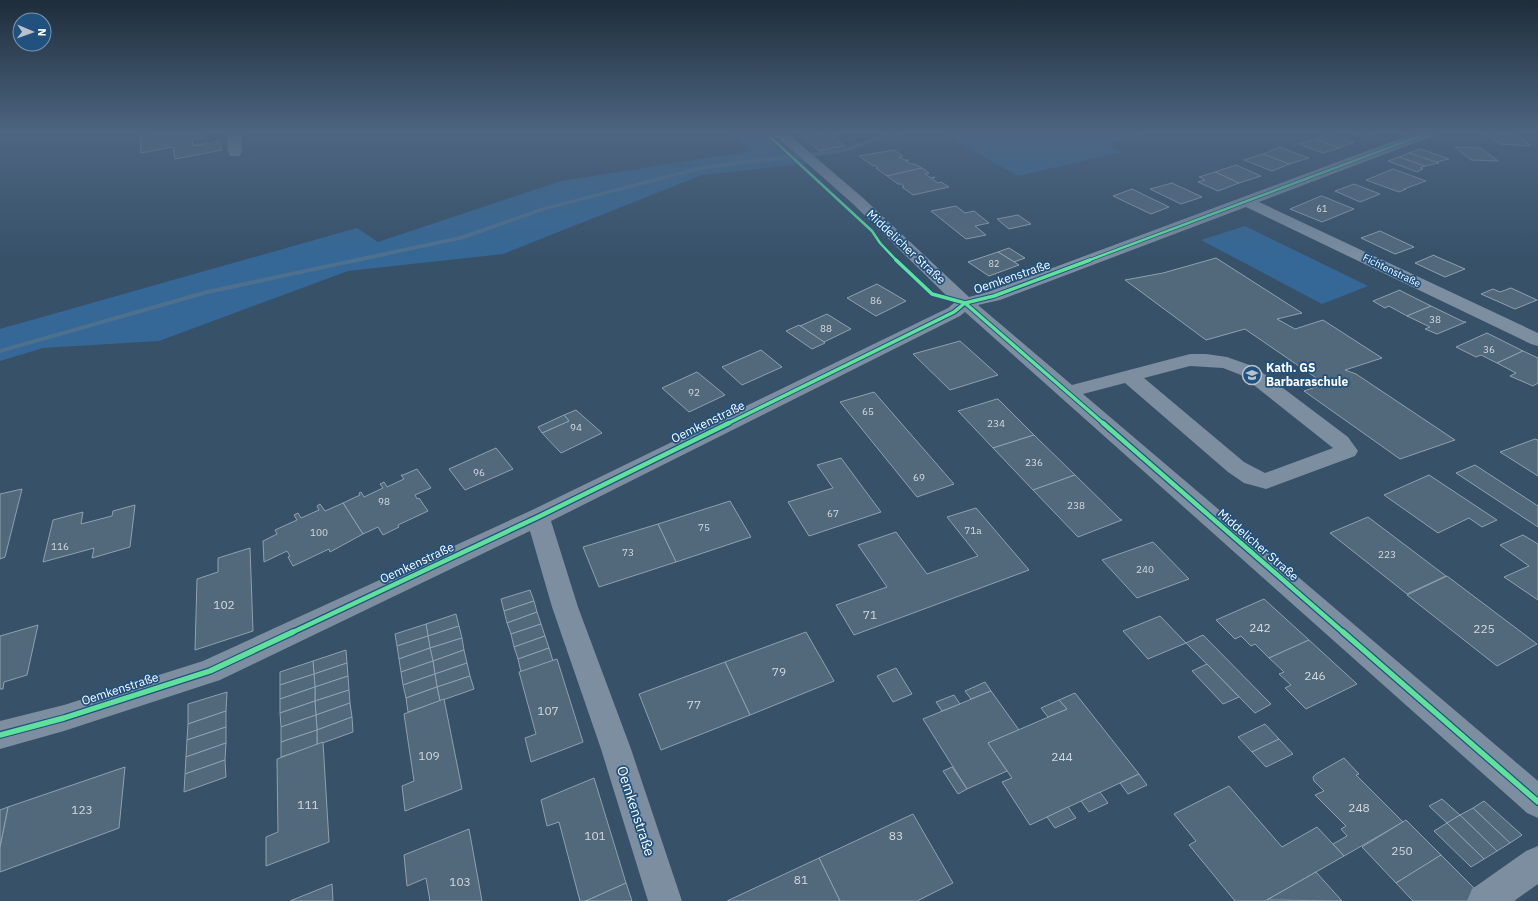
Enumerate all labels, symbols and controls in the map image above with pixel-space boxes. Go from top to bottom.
north arrow [12,12,52,52]
text: N [35,28,49,37]
house number: 61 [1317,203,1327,214]
street label: Middelicher Straße [864,206,949,287]
street label: Fichtenstraße [1361,251,1423,290]
street label: Oemkenstraße [972,256,1053,297]
house number: 82 [989,258,999,269]
house number: 86 [870,294,882,307]
house number: 38 [1429,313,1441,326]
house number: 88 [820,322,832,335]
house number: 36 [1483,343,1495,356]
place label: Kath. GS Barbaraschule [1266,360,1349,389]
school or university icon: Kath. GS Barbaraschule [1241,364,1263,386]
house number: 92 [688,386,700,399]
street label: Oemkenstraße [668,397,747,446]
house number: 65 [862,405,874,418]
house number: 234 [987,417,1005,430]
house number: 94 [570,421,582,434]
house number: 236 [1025,456,1043,469]
house number: 96 [473,466,485,479]
house number: 69 [913,471,925,484]
house number: 98 [378,495,390,508]
house number: 238 [1067,499,1085,512]
street label: Middelicher Straße [1215,505,1302,584]
house number: 67 [827,507,839,520]
house number: 75 [698,521,710,534]
house number: 71a [964,524,982,537]
house number: 100 [310,526,328,539]
street label: Oemkenstraße [377,539,457,586]
house number: 116 [51,540,69,553]
house number: 73 [622,546,634,559]
house number: 223 [1378,548,1396,561]
house number: 240 [1136,563,1154,576]
house number: 102 [213,597,235,612]
house number: 71 [863,607,877,622]
house number: 242 [1249,620,1271,635]
house number: 225 [1473,621,1495,636]
house number: 79 [772,664,786,679]
house number: 246 [1304,668,1326,683]
street label: Oemkenstraße [79,669,161,708]
house number: 77 [687,697,701,712]
house number: 107 [537,703,559,718]
house number: 109 [418,748,440,763]
house number: 244 [1051,749,1073,764]
street label: Oemkenstraße [613,764,659,859]
house number: 111 [297,797,319,812]
house number: 248 [1348,800,1370,815]
house number: 123 [71,802,93,817]
house number: 101 [584,828,606,843]
house number: 83 [889,828,903,843]
house number: 250 [1391,843,1413,858]
house number: 81 [794,872,808,887]
house number: 103 [449,874,471,889]

